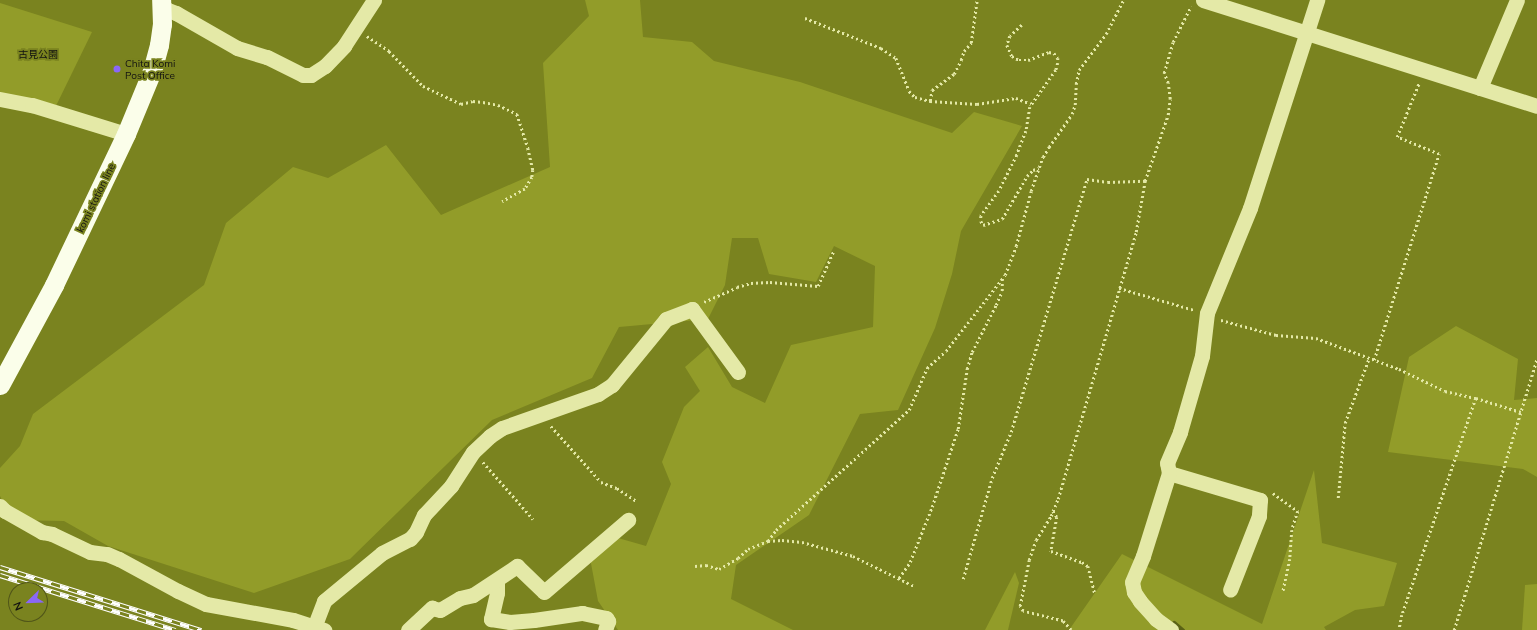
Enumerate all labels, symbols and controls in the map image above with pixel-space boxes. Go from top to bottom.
park label: 古見公園 [18,49,58,61]
place label: Chita Komi Post Office [125,57,175,80]
marker: Chita Komi Post Office [112,64,122,74]
street label: komi station line [74,162,118,234]
north arrow [8,582,48,622]
text: N [10,600,26,613]

